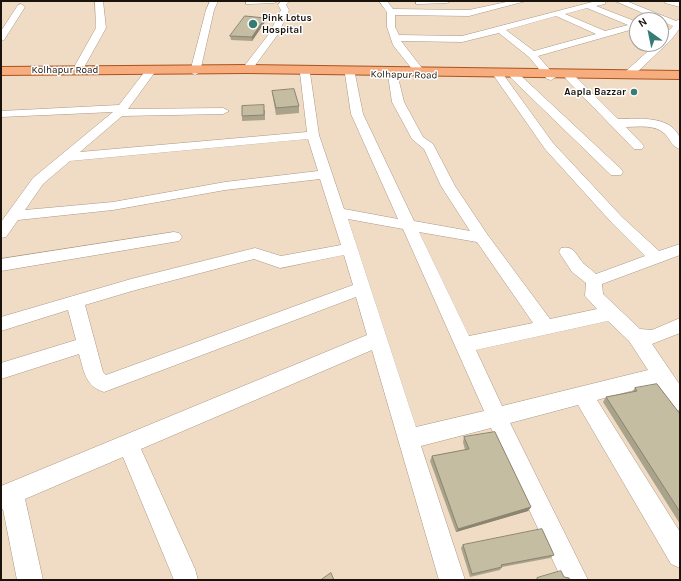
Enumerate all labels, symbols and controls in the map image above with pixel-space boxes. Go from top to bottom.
place label: Pink Lotus Hospital [262,12,312,36]
north arrow [629,12,669,52]
text: N [636,15,650,30]
marker: Pink Lotus Hospital [247,18,259,30]
street label: Kolhapur Road [32,64,98,76]
street label: Kolhapur Road [371,68,437,82]
place label: Aapla Bazzar [564,86,626,98]
marker: Aapla Bazzar [629,87,639,97]

